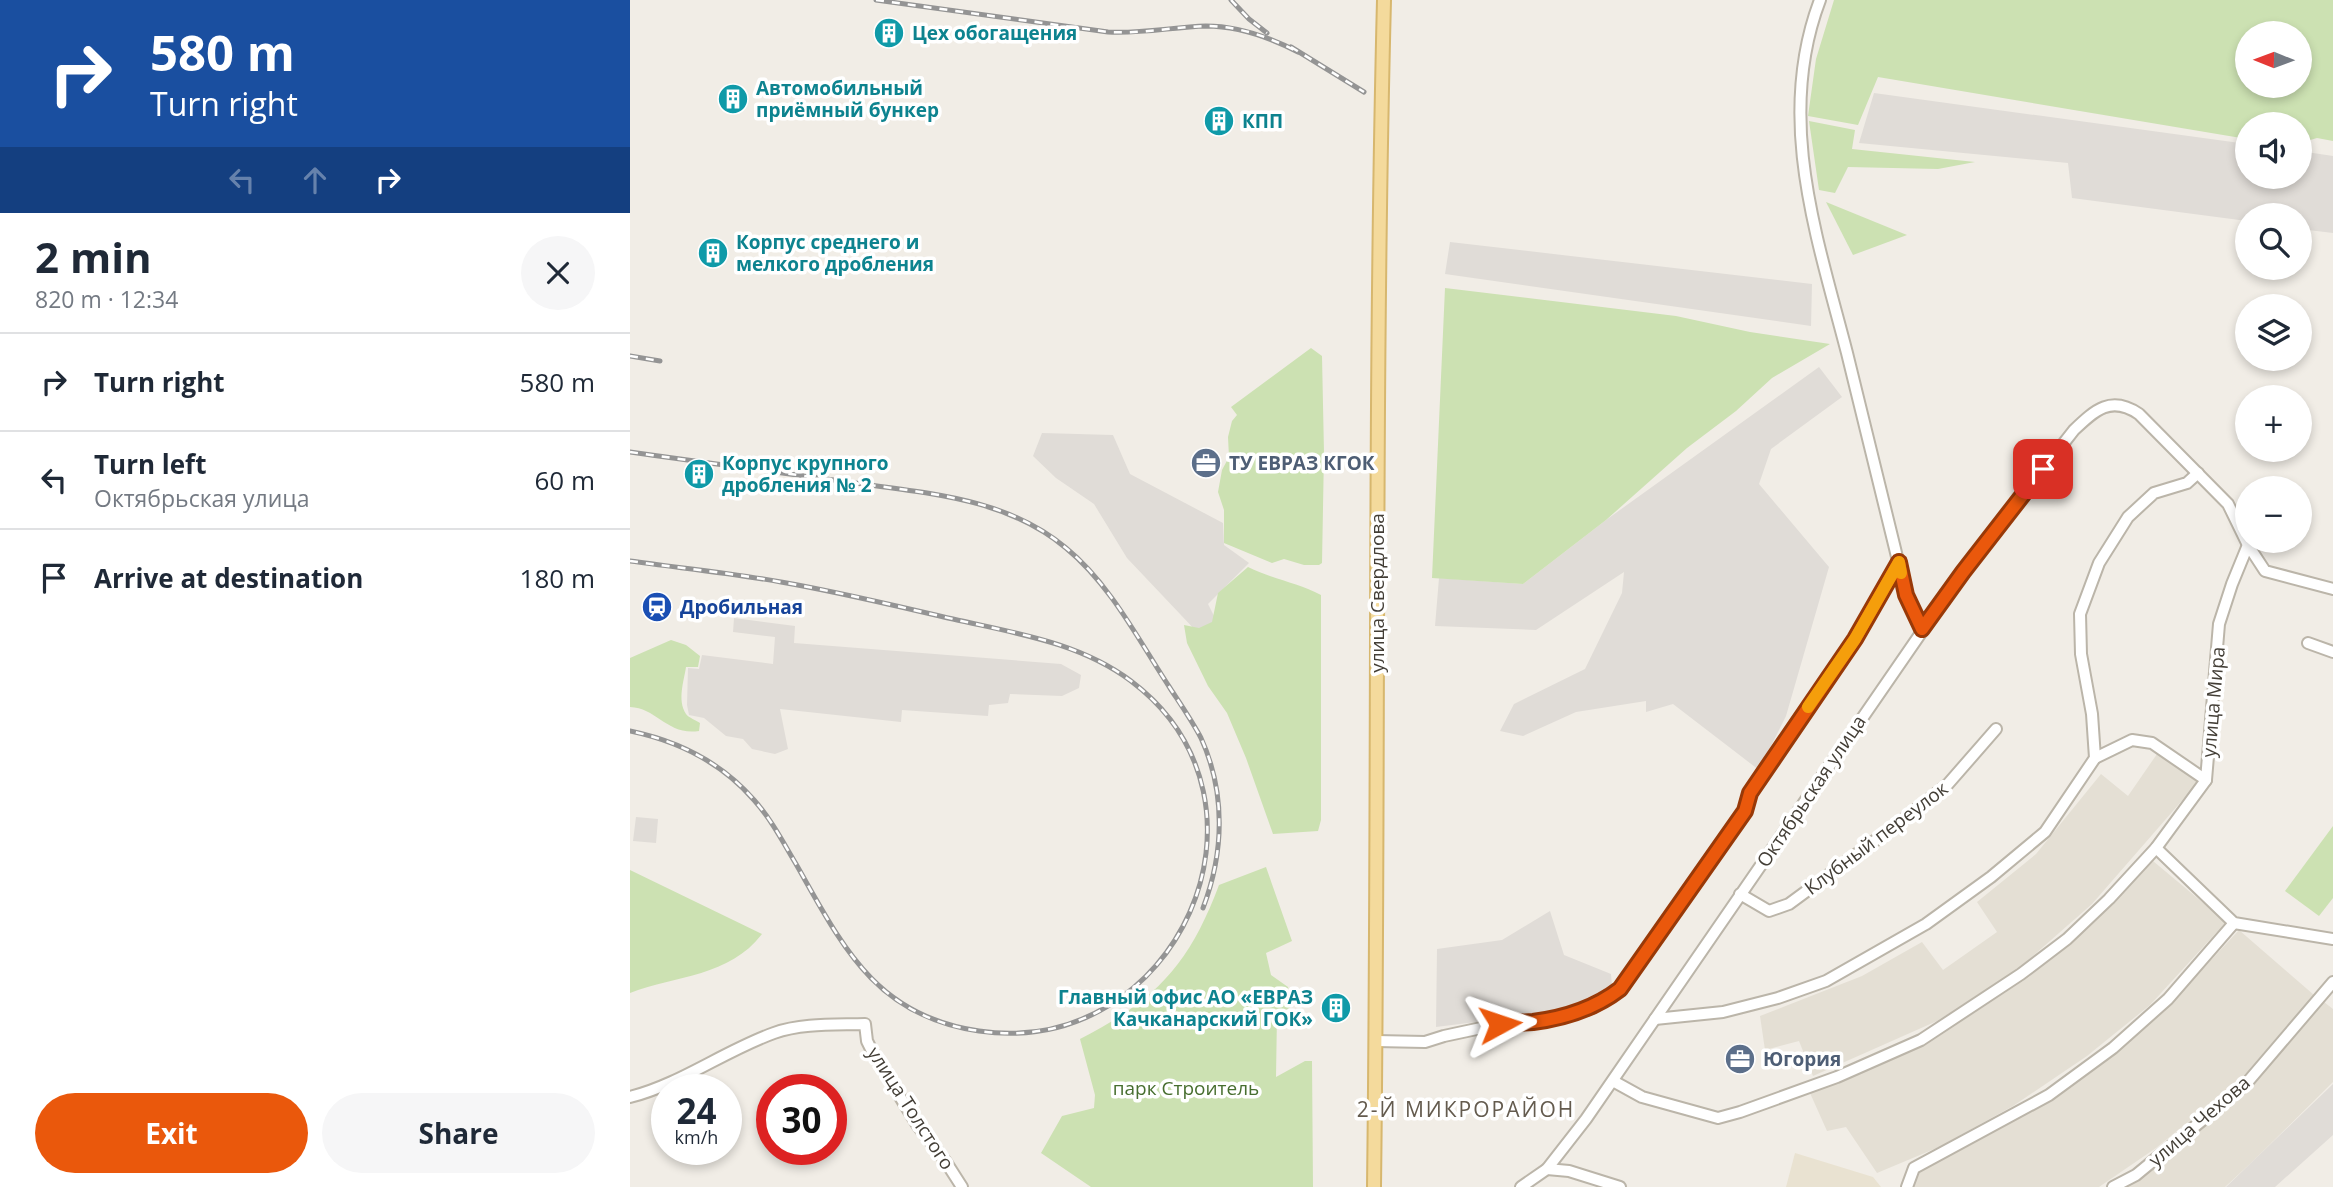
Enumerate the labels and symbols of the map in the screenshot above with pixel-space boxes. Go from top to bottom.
building icon: Цех обогащения [872,16,906,50]
place label: Цех обогащения [912,20,1077,46]
north arrow [2235,21,2312,98]
place label: Автомобильный приёмный бункер [756,75,939,123]
building icon: Автомобильный приёмный бункер [716,82,750,116]
building icon: КПП [1202,104,1236,138]
place label: КПП [1242,108,1283,134]
place label: Корпус среднего и мелкого дробления [736,229,934,277]
building icon: Корпус среднего и мелкого дробления [696,236,730,270]
pin [2013,439,2073,499]
office icon: ТУ ЕВРАЗ КГОК [1189,446,1223,480]
place label: Корпус крупного дробления № 2 [722,450,889,498]
place label: ТУ ЕВРАЗ КГОК [1229,450,1375,476]
building icon: Корпус крупного дробления № 2 [682,457,716,491]
street label: улица Свердлова [1364,513,1390,673]
station icon: Дробильная [640,590,674,624]
place label: Дробильная [680,594,803,620]
street label: улица Мира [2195,645,2231,759]
street label: Октябрьская улица [1750,710,1872,872]
street label: Клубный переулок [1799,775,1953,901]
place label: Главный офис АО «ЕВРАЗ Качканарский ГОК» [1058,984,1313,1032]
position arrow [1463,987,1537,1061]
building icon: Главный офис АО «ЕВРАЗ Качканарский ГОК» [1319,991,1353,1025]
street label: улица Толстого [862,1041,960,1175]
office icon: Югория [1723,1042,1757,1076]
place label: Югория [1763,1046,1841,1072]
street label: улица Чехова [2143,1070,2255,1172]
speed limit sign: 30 [756,1074,847,1165]
park label: парк Строитель [1113,1075,1259,1101]
district label: 2-Й МИКРОРАЙОН [1357,1095,1575,1123]

